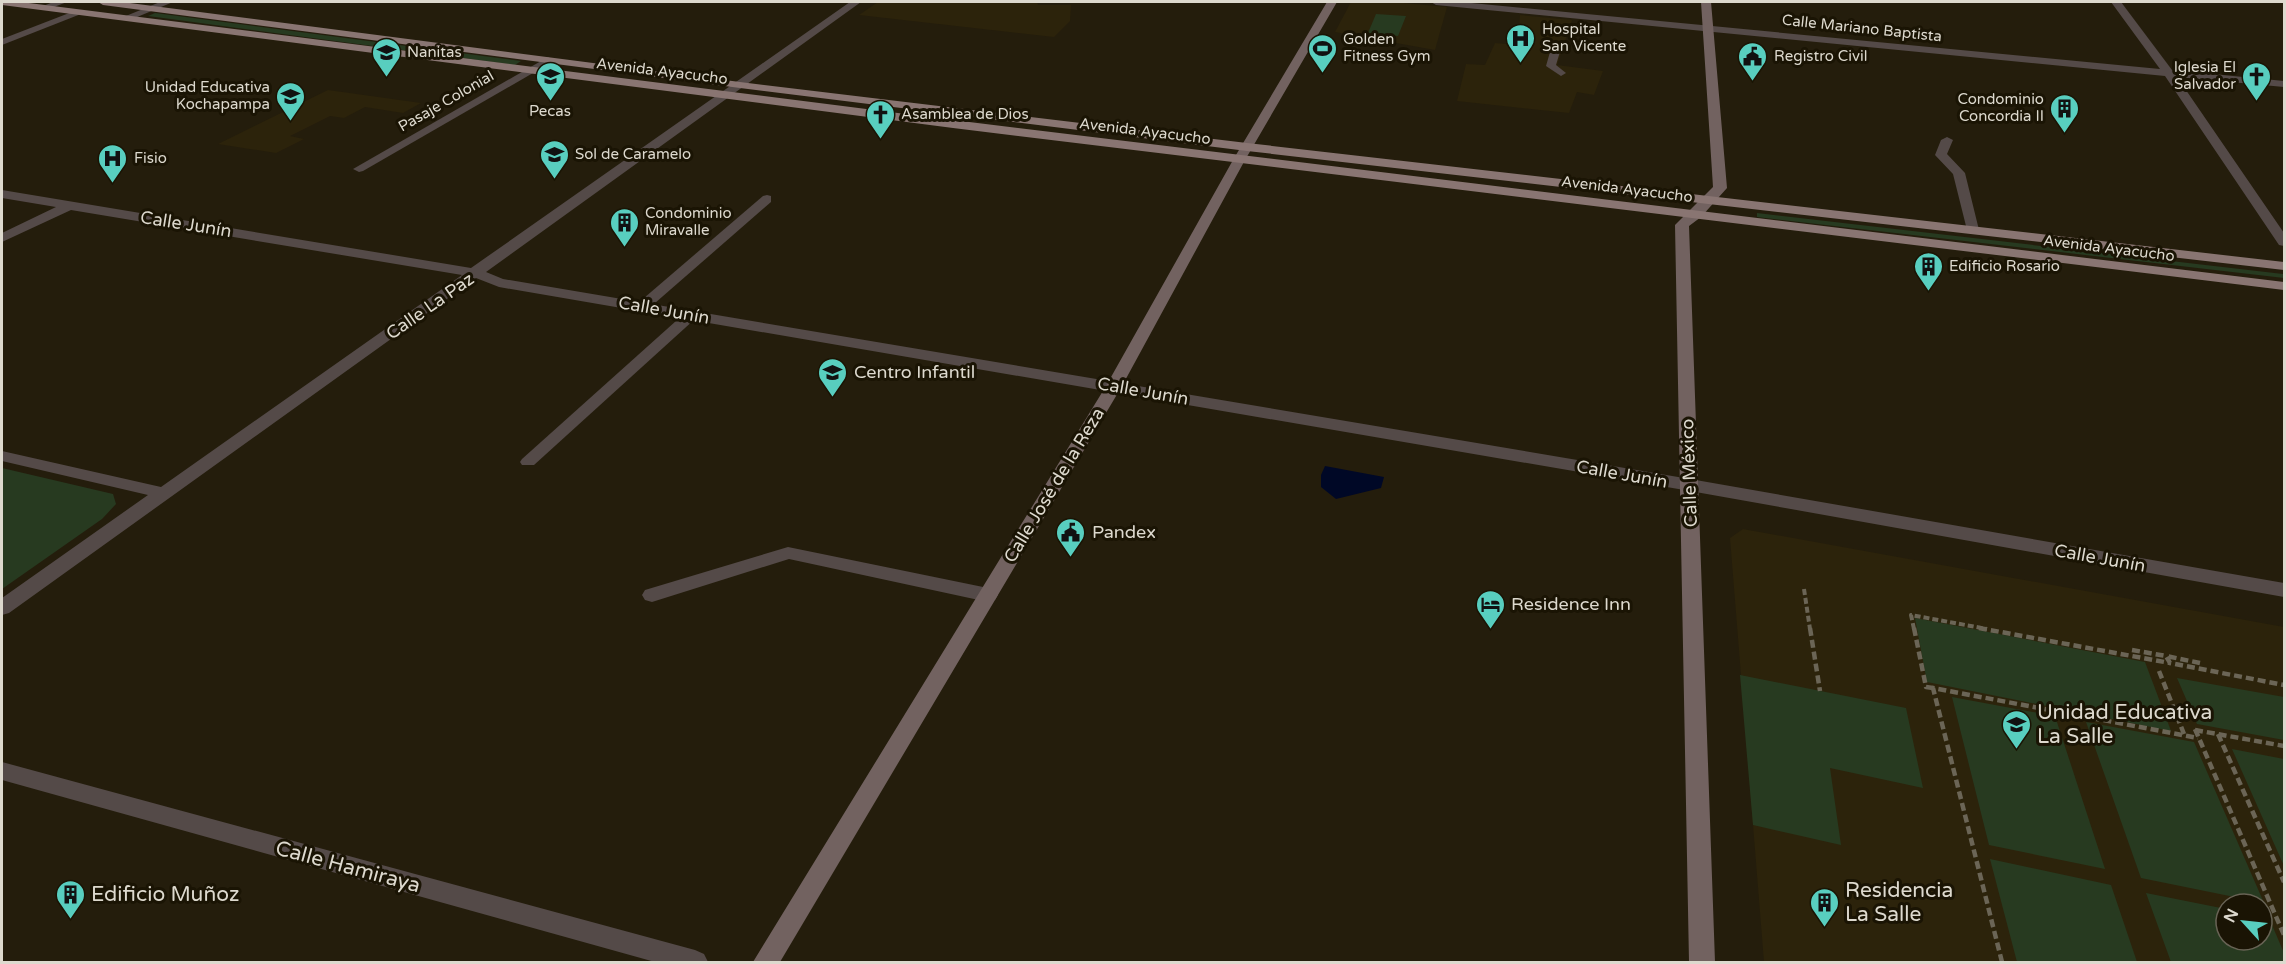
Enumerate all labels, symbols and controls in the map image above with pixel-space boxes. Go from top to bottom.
street label: Calle Mariano Baptista [1781,11,1943,45]
place label: Hospital San Vicente [1542,20,1626,55]
hospital icon: Hospital San Vicente [1505,22,1537,64]
place label: Golden Fitness Gym [1343,30,1431,65]
sports icon: Golden Fitness Gym [1306,32,1338,74]
school or university icon: Nanitas [370,36,402,78]
public building icon: Registro Civil [1737,40,1769,82]
place label: Nanitas [407,43,462,61]
place label: Registro Civil [1774,47,1867,65]
street label: Avenida Ayacucho [595,54,729,88]
place label: Iglesia El Salvador [2174,58,2236,93]
school or university icon: Pecas [534,60,566,102]
church icon: Iglesia El Salvador [2241,60,2273,102]
street label: Pasaje Colonial [395,66,497,136]
place label: Unidad Educativa Kochapampa [145,78,270,113]
school or university icon: Unidad Educativa Kochapampa [275,80,307,122]
place label: Condominio Concordia II [1957,90,2044,125]
building icon: Condominio Concordia II [2049,92,2081,134]
church icon: Asamblea de Dios [864,98,896,140]
place label: Pecas [529,102,571,120]
place label: Asamblea de Dios [901,105,1029,123]
street label: Avenida Ayacucho [1078,114,1212,148]
school or university icon: Sol de Caramelo [538,138,570,180]
hospital icon: Fisio [97,142,129,184]
place label: Sol de Caramelo [575,145,691,163]
place label: Fisio [134,149,167,167]
street label: Avenida Ayacucho [1560,172,1694,206]
place label: Condominio Miravalle [645,204,732,239]
street label: Calle Junín [139,206,233,242]
building icon: Condominio Miravalle [608,206,640,248]
street label: Avenida Ayacucho [2042,231,2176,265]
building icon: Edificio Rosario [1912,250,1944,292]
place label: Edificio Rosario [1949,257,2060,275]
street label: Calle La Paz [382,268,478,344]
street label: Calle Junín [617,291,711,329]
school or university icon: Centro Infantil [817,356,849,398]
place label: Centro Infantil [854,361,975,383]
street label: Calle Junín [1096,372,1190,410]
street label: Calle José de la Reza [999,404,1109,566]
street label: Calle México [1676,418,1702,528]
street label: Calle Junín [1575,455,1669,493]
public building icon: Pandex [1055,516,1087,558]
place label: Pandex [1092,521,1156,543]
street label: Calle Junín [2053,539,2147,577]
hotel icon: Residence Inn [1474,588,1506,630]
place label: Residence Inn [1511,593,1631,615]
place label: Unidad Educativa La Salle [2037,700,2212,749]
school or university icon: Unidad Educativa La Salle [2000,708,2032,750]
street label: Calle Hamiraya [273,836,423,898]
building icon: Edificio Muñoz [54,878,86,920]
place label: Residencia La Salle [1845,878,1953,927]
place label: Edificio Muñoz [91,882,239,907]
building icon: Residencia La Salle [1808,886,1840,928]
north arrow [2214,892,2274,952]
text: N [2220,905,2243,926]

